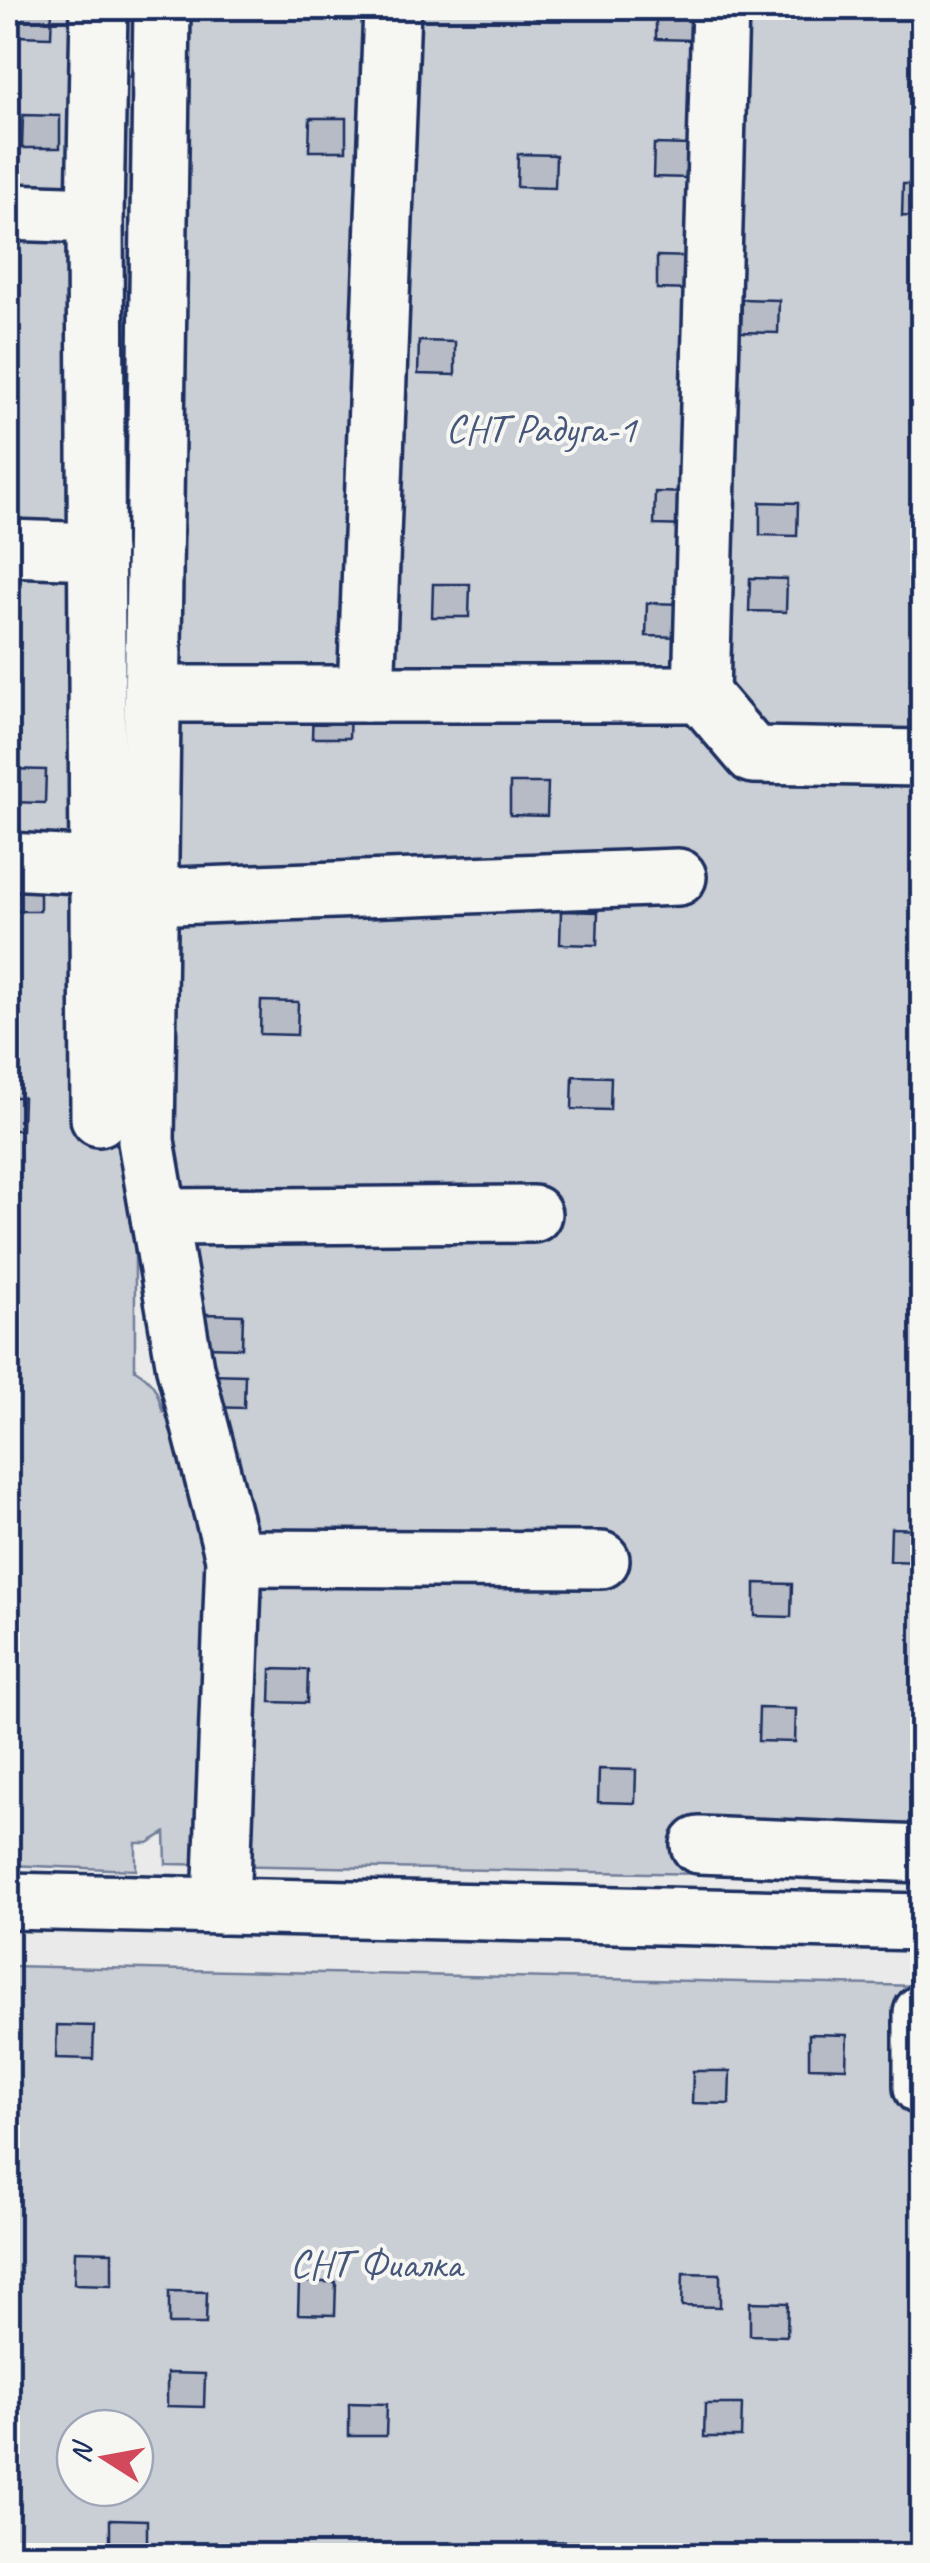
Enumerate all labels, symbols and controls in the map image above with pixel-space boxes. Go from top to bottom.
park label: СНТ Радуга-1 [446,404,638,454]
park label: СНТ Фиалка [290,2239,466,2289]
north arrow [55,2408,155,2508]
text: N [62,2437,101,2465]

